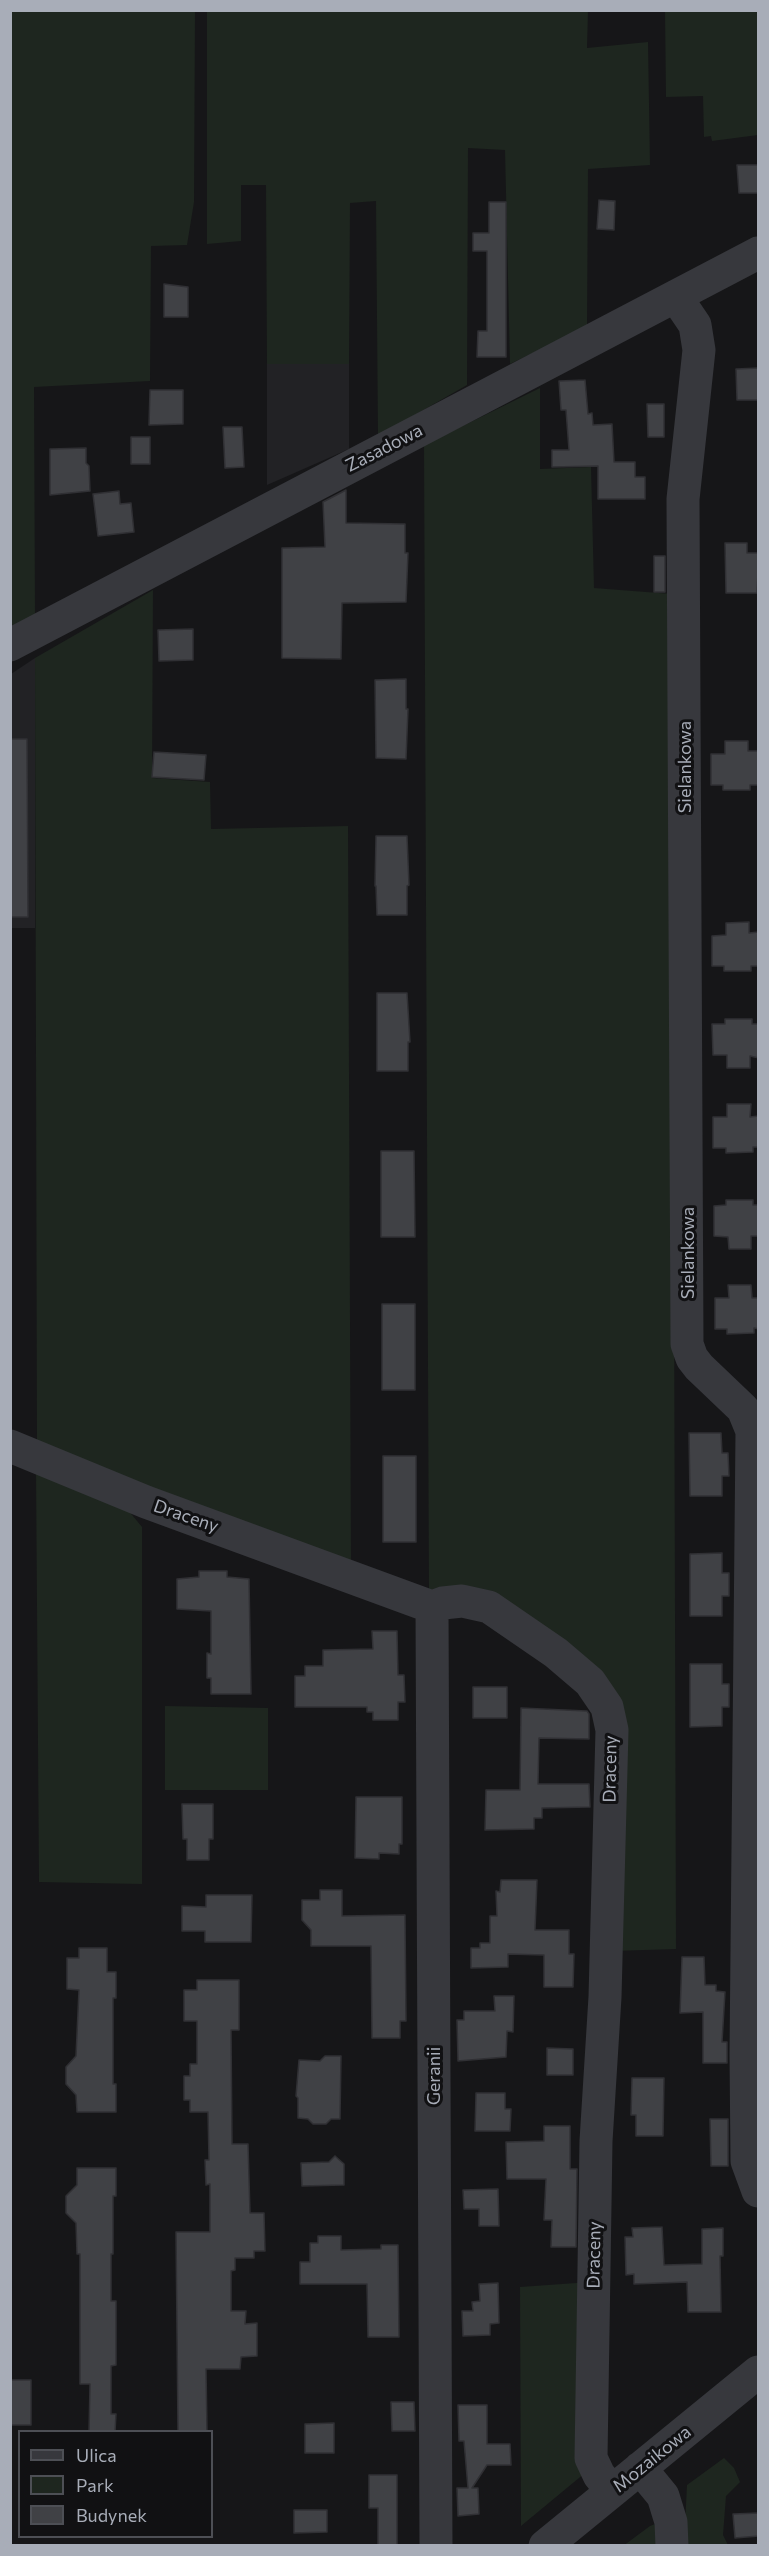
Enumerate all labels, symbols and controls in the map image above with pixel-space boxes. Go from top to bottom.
street label: Zasadowa [342,419,426,477]
street label: Sielankowa [674,721,696,813]
street label: Sielankowa [677,1207,699,1299]
street label: Draceny [151,1495,221,1537]
street label: Draceny [599,1735,621,1803]
street label: Geranii [423,2047,445,2105]
street label: Draceny [583,2221,605,2289]
street label: Mozaikowa [609,2421,695,2497]
legend [18,2430,213,2538]
text: Ulica [76,2444,117,2466]
text: Park [76,2474,114,2496]
text: Budynek [76,2504,147,2526]

